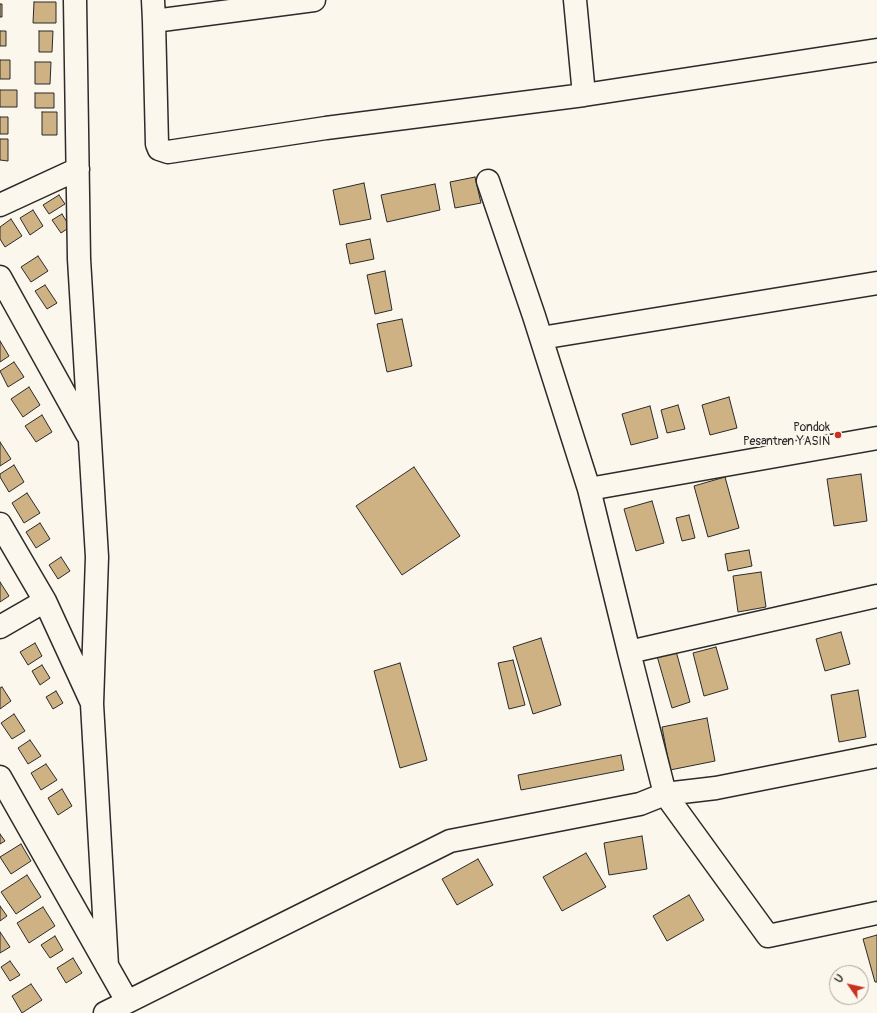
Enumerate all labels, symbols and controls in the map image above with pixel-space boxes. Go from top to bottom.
place label: Pondok Pesantren YASIN [743,421,830,449]
marker: Pondok Pesantren YASIN [833,430,843,440]
north arrow [829,965,869,1005]
text: U [832,972,847,985]

